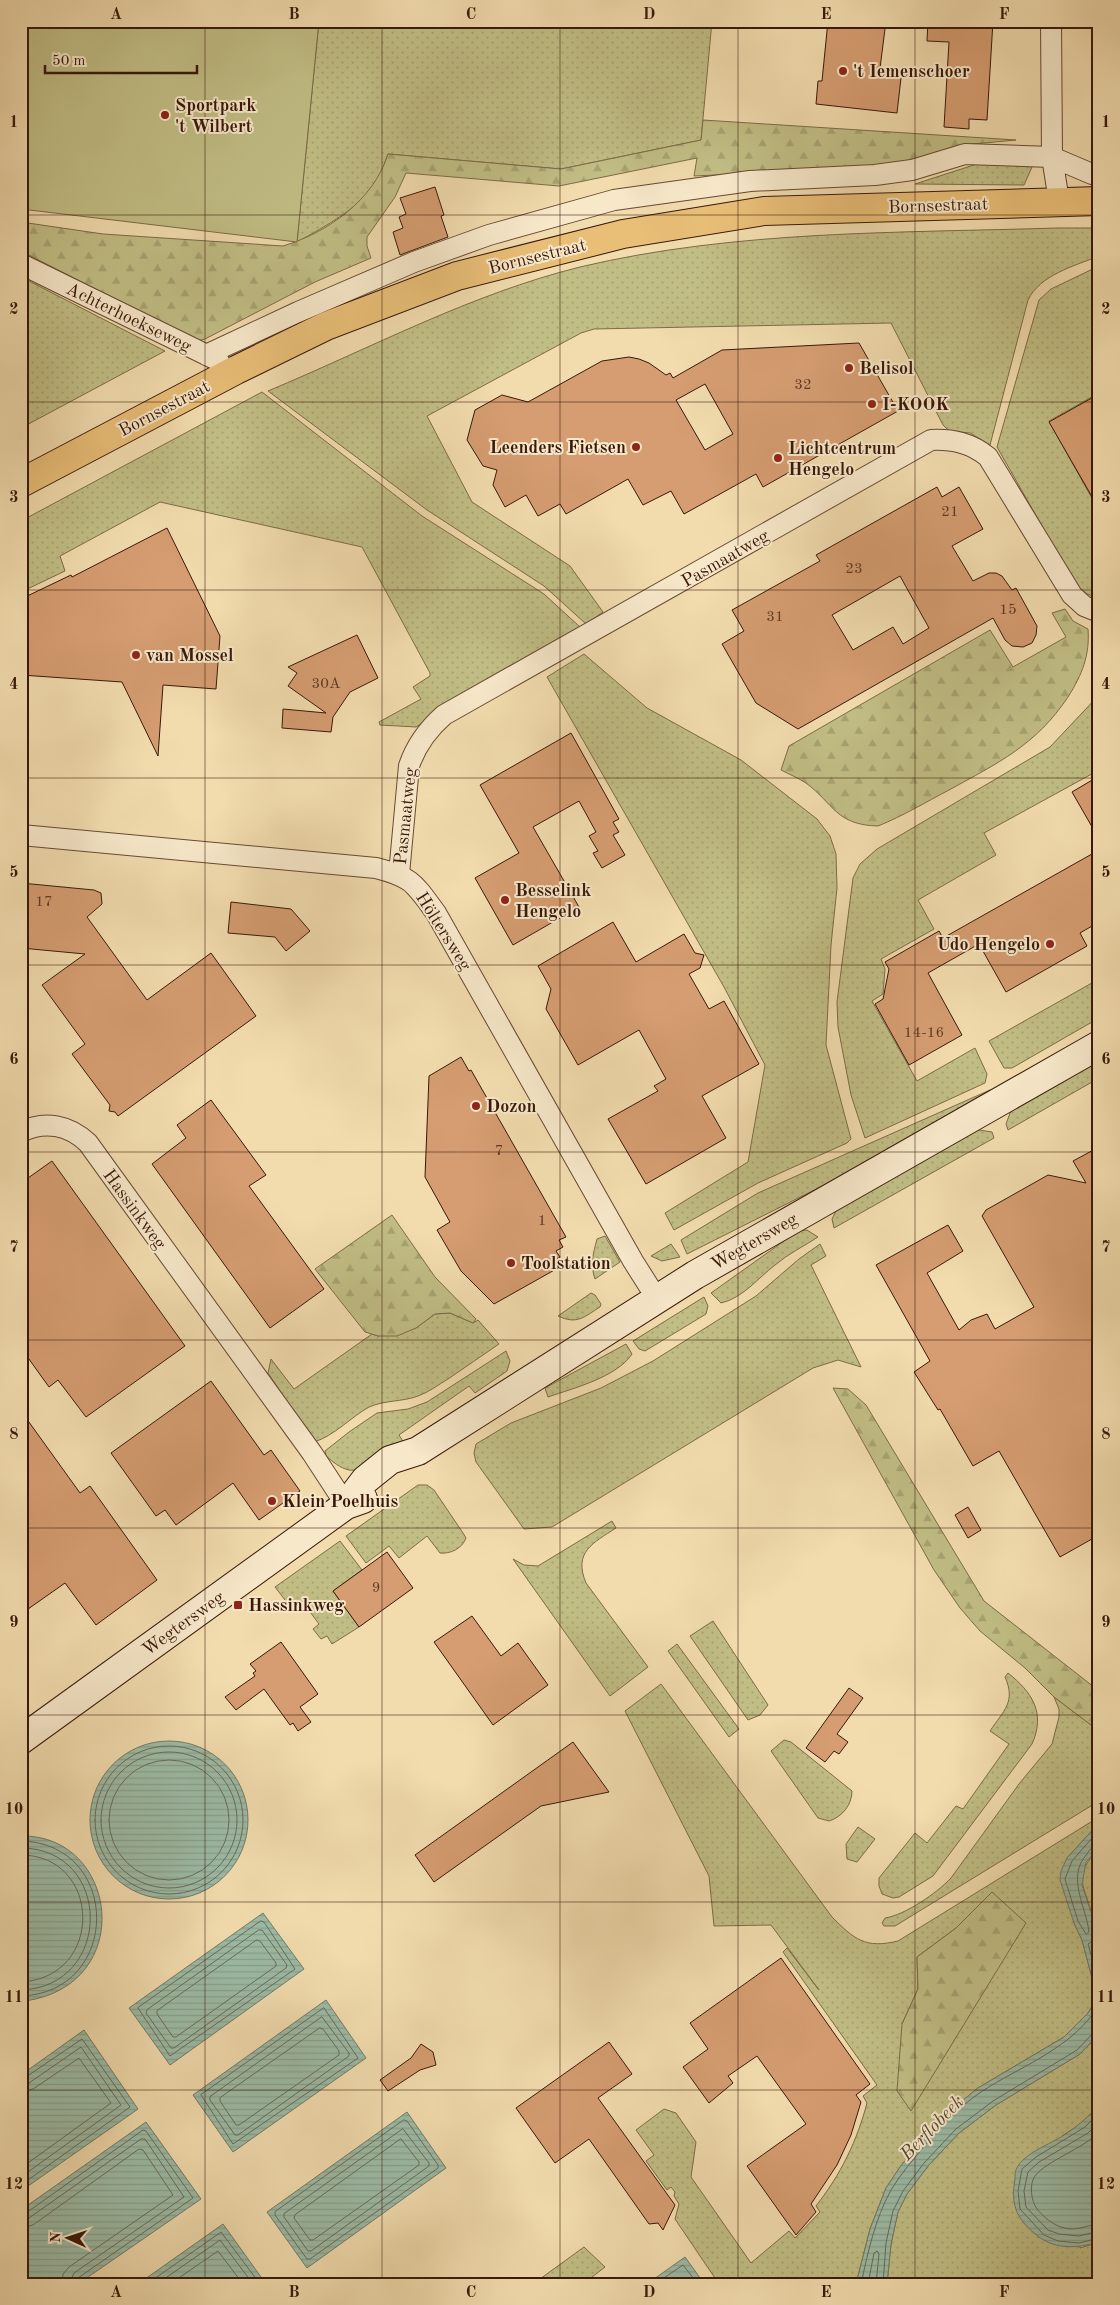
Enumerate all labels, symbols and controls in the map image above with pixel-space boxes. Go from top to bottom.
text: A [110,7,122,23]
text: B [288,7,300,23]
text: C [466,7,476,23]
text: D [643,7,655,23]
text: E [820,7,832,23]
text: F [999,7,1010,23]
scale bar [45,42,198,74]
text: 50 m [52,54,86,69]
place label: 't Iemenschoer [853,63,970,81]
marker: 't Iemenschoer [837,65,849,77]
place label: Sportpark 't Wilbert [175,97,256,136]
marker: Sportpark 't Wilbert [159,109,171,121]
text: 1 [9,115,19,131]
text: 1 [1101,115,1111,131]
street label: Bornsestraat [888,195,988,217]
street label: Bornsestraat [486,236,588,278]
street label: Achterhoekseweg [63,280,194,356]
text: 2 [9,302,19,318]
text: 2 [1101,302,1111,318]
place label: Belisol [859,360,914,378]
marker: Belisol [843,362,855,374]
street label: Bornsestraat [116,377,213,440]
house number: 32 [794,378,812,393]
place label: I-KOOK [882,396,949,414]
marker: I-KOOK [866,398,878,410]
place label: Leenders Fietsen [489,439,626,457]
place label: Lichtcentrum Hengelo [788,440,896,479]
marker: Leenders Fietsen [630,441,642,453]
marker: Lichtcentrum Hengelo [772,452,784,464]
text: 3 [9,490,19,506]
text: 3 [1101,490,1111,506]
house number: 21 [941,505,959,520]
street label: Pasmaatweg [679,527,773,591]
house number: 23 [845,562,863,577]
house number: 15 [999,603,1017,618]
house number: 31 [766,610,784,625]
place label: van Mossel [146,647,234,665]
marker: van Mossel [130,649,142,661]
text: 4 [9,677,19,693]
house number: 30A [312,677,341,692]
text: 4 [1101,677,1111,693]
street label: Pasmaatweg [392,766,420,866]
text: 5 [9,865,19,881]
text: 5 [1101,865,1111,881]
place label: Besselink Hengelo [515,882,591,921]
street label: Höltersweg [412,889,474,974]
marker: Besselink Hengelo [499,894,511,906]
house number: 17 [35,895,53,910]
place label: Udo Hengelo [937,936,1040,954]
marker: Udo Hengelo [1044,938,1056,950]
house number: 14-16 [904,1026,944,1041]
text: 6 [9,1052,19,1068]
text: 6 [1101,1052,1111,1068]
place label: Dozon [486,1098,537,1116]
marker: Dozon [470,1100,482,1112]
house number: 7 [495,1144,503,1159]
street label: Hassinkweg [99,1166,169,1253]
street label: Wegtersweg [708,1210,801,1274]
house number: 1 [538,1214,546,1229]
text: 7 [9,1240,19,1256]
text: 7 [1101,1240,1111,1256]
place label: Toolstation [521,1255,611,1273]
marker: Toolstation [505,1257,517,1269]
text: 8 [9,1427,19,1443]
text: 8 [1101,1427,1111,1443]
place label: Klein Poelhuis [282,1493,398,1511]
marker: Klein Poelhuis [266,1495,278,1507]
house number: 9 [372,1581,380,1596]
street label: Wegtersweg [139,1588,228,1659]
place label: Hassinkweg [248,1597,344,1615]
marker: Hassinkweg [232,1599,244,1611]
text: 9 [9,1615,19,1631]
text: 9 [1101,1615,1111,1631]
text: 10 [5,1802,23,1818]
text: 10 [1097,1802,1115,1818]
text: 11 [5,1990,23,2006]
text: 11 [1097,1990,1115,2006]
water label: Berflobeek [897,2093,968,2166]
text: 12 [5,2177,23,2193]
text: 12 [1097,2177,1115,2193]
north arrow [42,2212,92,2262]
text: N [49,2231,63,2243]
text: A [110,2285,122,2301]
text: B [288,2285,300,2301]
text: C [466,2285,476,2301]
text: D [643,2285,655,2301]
text: E [820,2285,832,2301]
text: F [999,2285,1010,2301]

